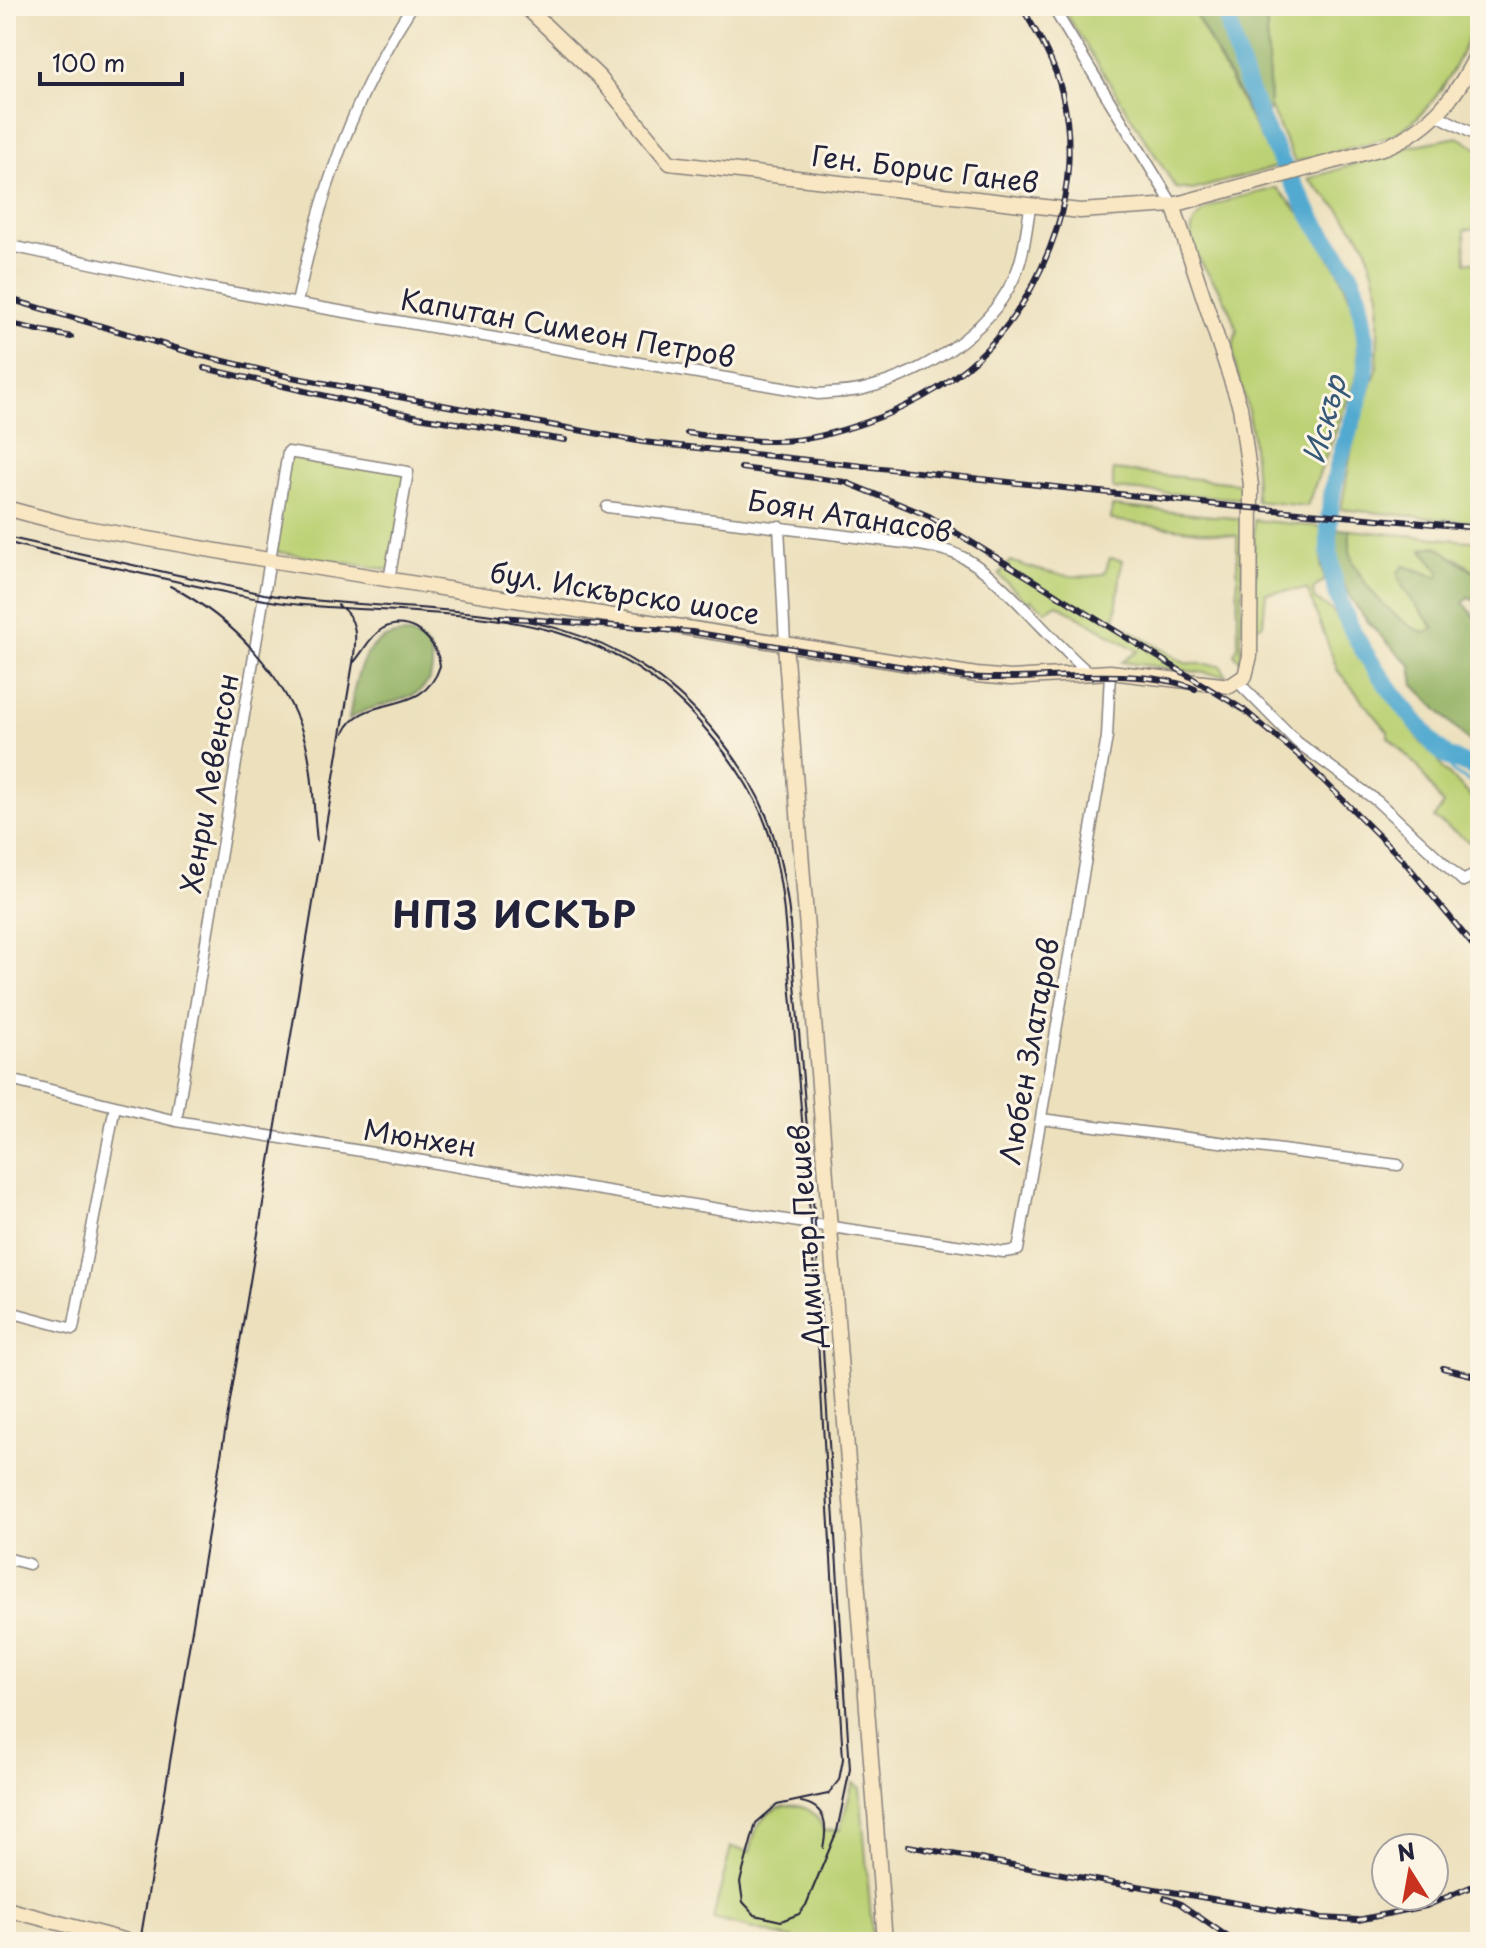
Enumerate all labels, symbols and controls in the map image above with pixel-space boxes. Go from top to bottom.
scale bar [40,36,182,86]
text: 100 m [52,44,125,80]
street label: Ген. Борис Ганев [809,133,1041,203]
street label: Капитан Симеон Петров [398,276,738,378]
water label: Искър [1290,368,1357,468]
street label: Боян Атанасов [745,478,955,552]
street label: бул. Искърско шосе [487,549,763,635]
street label: Хенри Левенсон [168,670,248,896]
district label: НПЗ ИСКЪР [392,886,638,940]
street label: Любен Златаров [987,934,1069,1168]
street label: Мюнхен [360,1107,480,1167]
street label: Димитър Пешев [776,1123,834,1350]
north arrow [1370,1832,1450,1912]
text: N [1394,1833,1418,1869]

